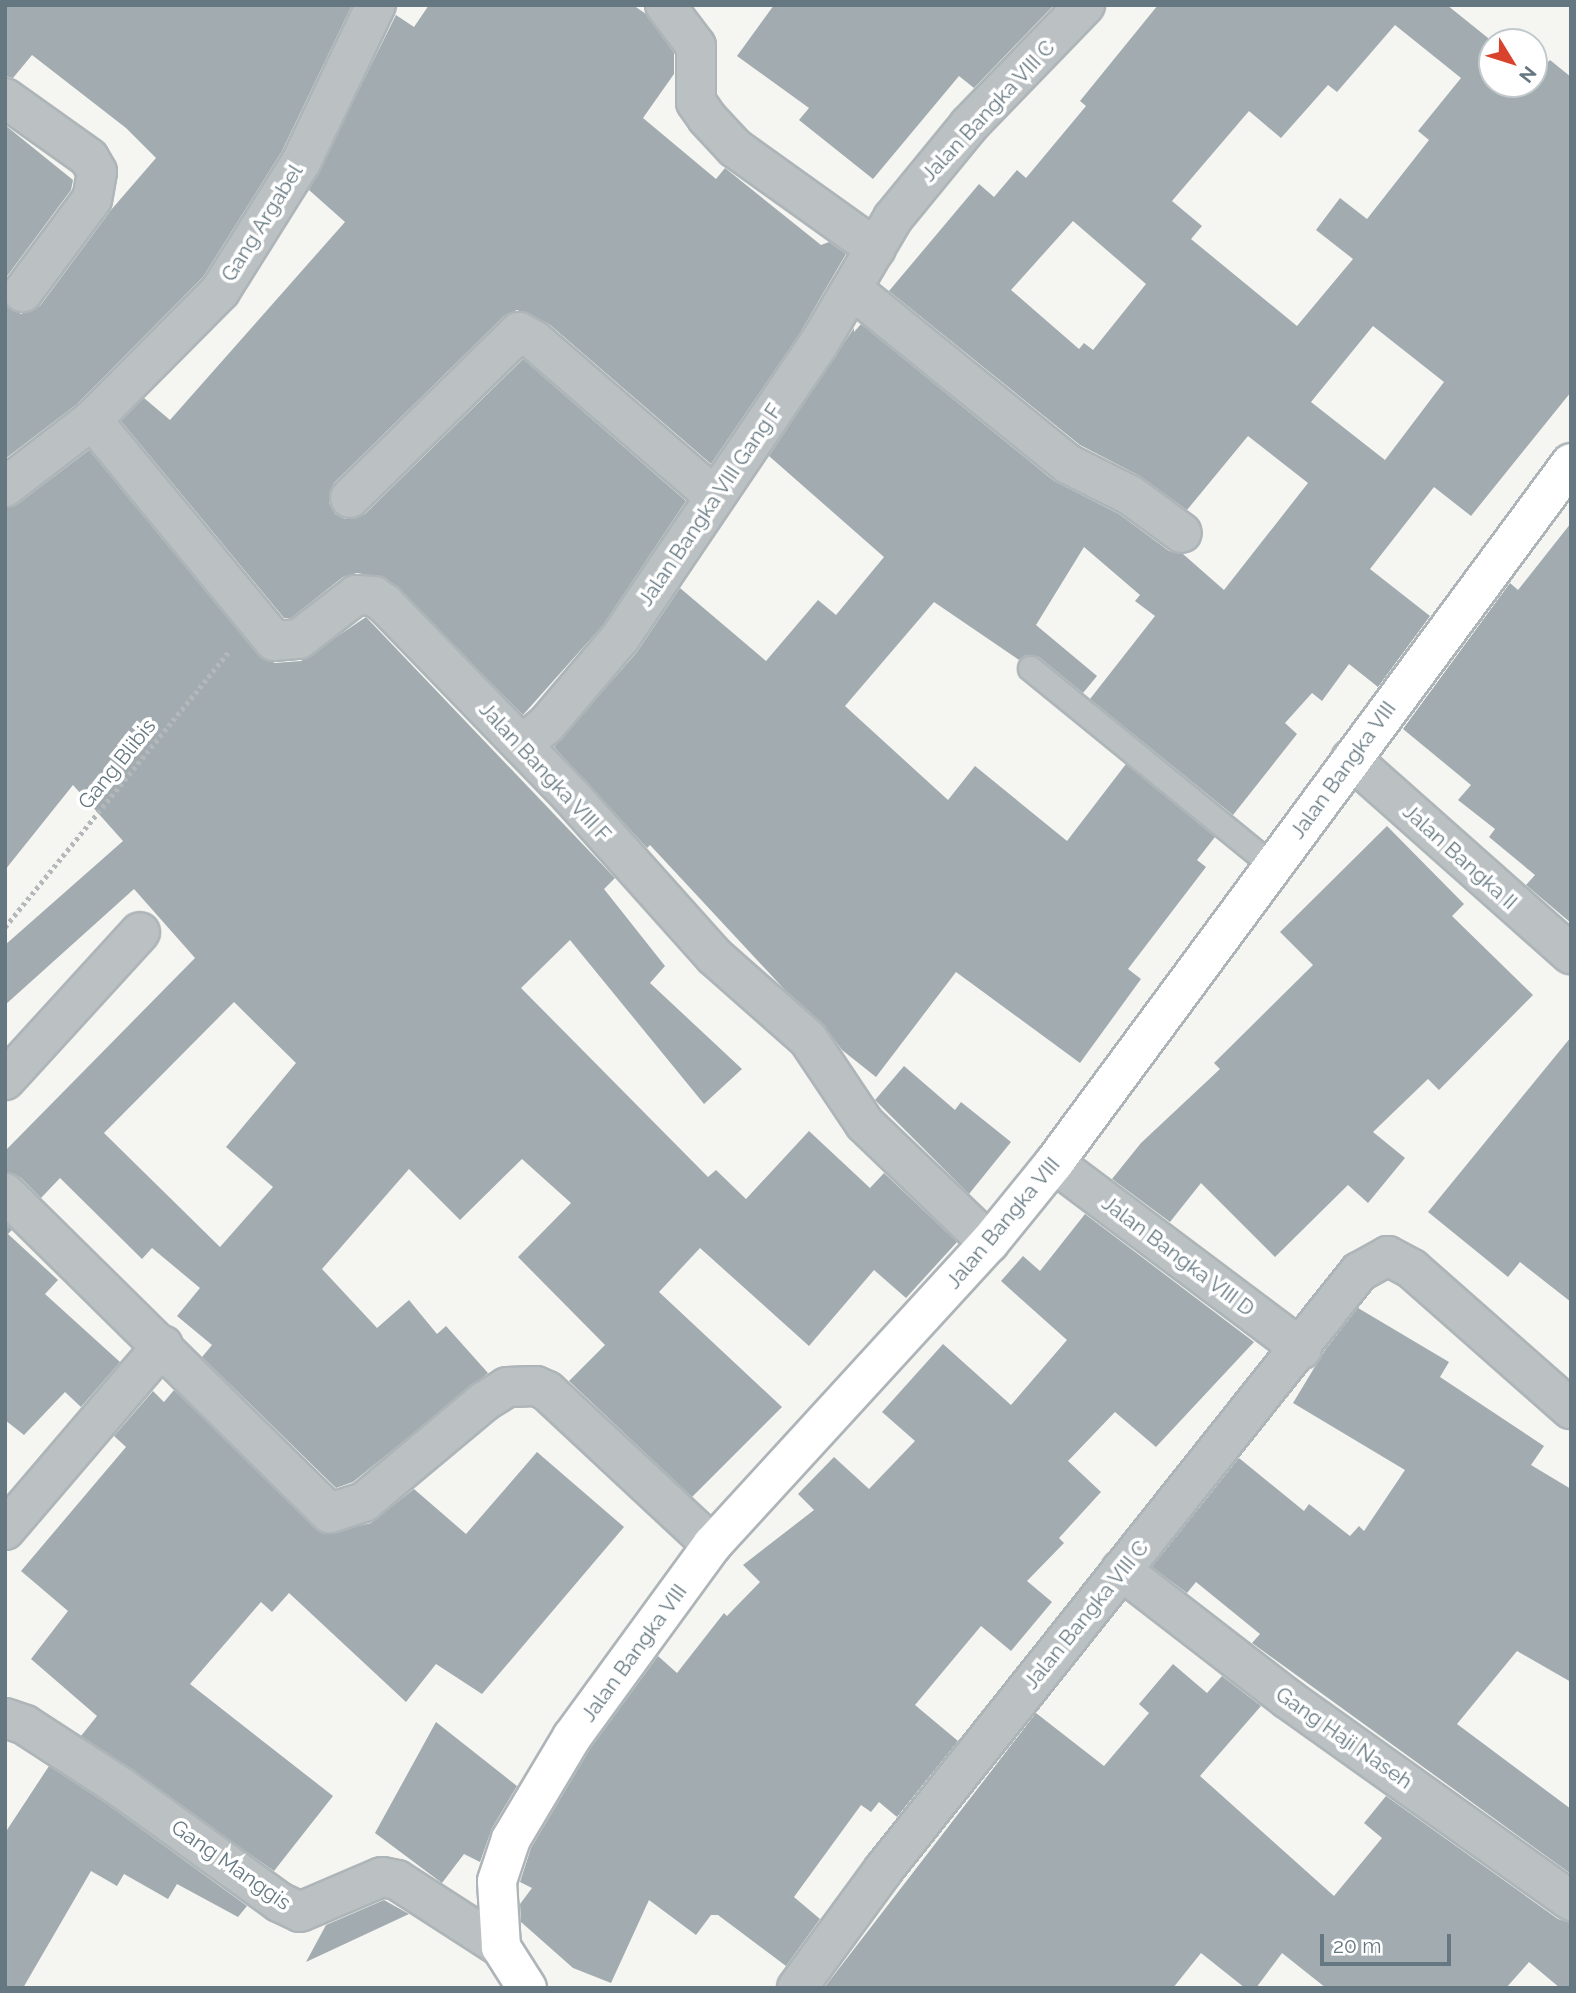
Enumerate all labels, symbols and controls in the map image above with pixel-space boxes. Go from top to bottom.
north arrow [1478,28,1548,98]
street label: Jalan Bangka VIII C [916,35,1060,187]
text: N [1515,62,1541,87]
street label: Gang Argabel [216,160,308,286]
street label: Jalan Bangka VIII Gang F [633,399,787,611]
street label: Jalan Bangka VIII [1284,696,1402,844]
street label: Jalan Bangka VIII F [474,697,616,847]
street label: Gang Blibis [73,714,161,814]
street label: Jalan Bangka II [1398,799,1522,915]
street label: Jalan Bangka VIII [940,1152,1066,1294]
street label: Jalan Bangka VIII D [1097,1190,1259,1322]
street label: Jalan Bangka VIII C [1018,1535,1154,1695]
street label: Jalan Bangka VIII [575,1579,693,1727]
street label: Gang Haji Naseh [1271,1682,1417,1794]
street label: Gang Manggis [167,1815,295,1915]
scale bar [1324,1920,1455,1964]
text: 20 m [1333,1933,1381,1958]

